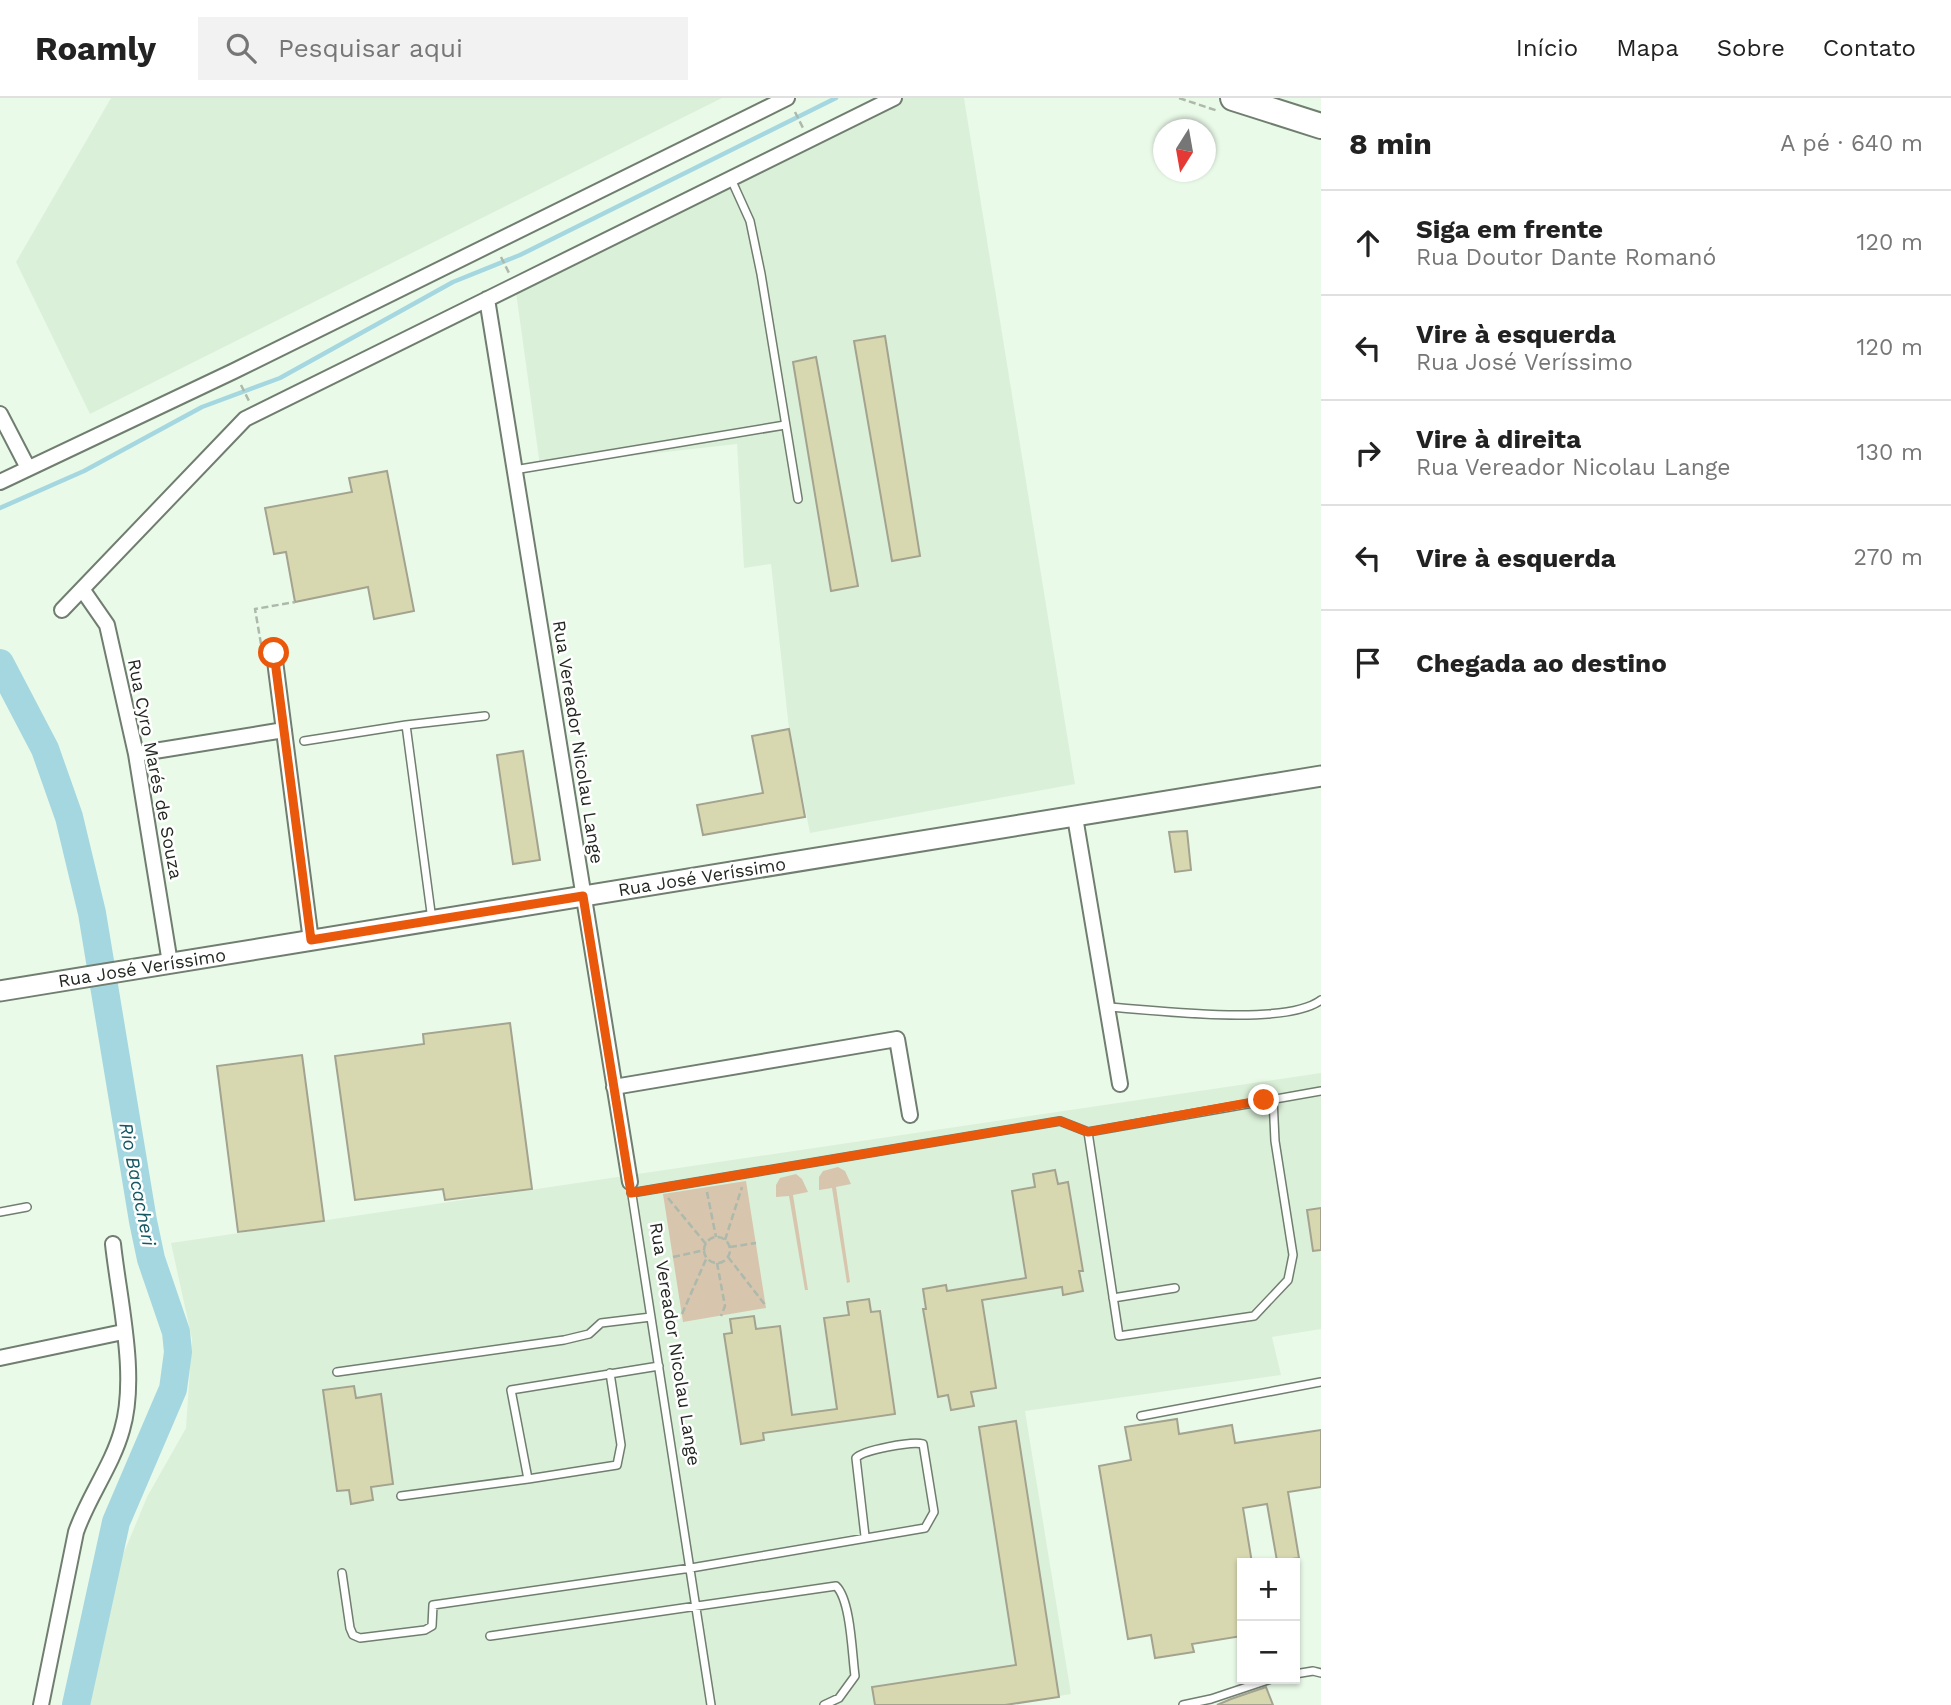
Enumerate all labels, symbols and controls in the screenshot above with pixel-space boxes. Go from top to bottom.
search box [198,17,688,80]
text: Roamly [35,29,156,68]
icon: search [222,29,260,67]
text: Pesquisar aqui [278,33,463,63]
text: Início [1516,34,1578,62]
text: Mapa [1616,34,1679,62]
text: Sobre [1717,34,1785,62]
text: Contato [1823,34,1916,62]
north arrow [1153,119,1216,182]
text: 8 min [1349,126,1432,161]
text: A pé · 640 m [1780,130,1923,157]
text: Siga em frente [1416,214,1603,244]
icon: ahead [1349,224,1387,262]
text: 120 m [1857,229,1923,256]
text: Rua Doutor Dante Romanó [1416,244,1716,271]
text: Vire à esquerda [1416,319,1616,349]
icon: left [1349,329,1387,367]
text: 120 m [1857,334,1923,361]
text: Rua José Veríssimo [1416,349,1633,376]
text: Vire à direita [1416,424,1581,454]
icon: right [1349,434,1387,472]
text: 130 m [1857,439,1923,466]
text: Rua Vereador Nicolau Lange [1416,454,1730,481]
icon: left [1349,539,1387,577]
text: Vire à esquerda [1416,543,1616,573]
text: 270 m [1854,544,1923,571]
street label: Rua Vereador Nicolau Lange [549,619,608,865]
route start [258,637,289,668]
icon: arrive [1349,644,1387,682]
text: Chegada ao destino [1416,648,1667,678]
street label: Rua Cyro Marés de Souza [124,657,187,881]
street label: Rua José Veríssimo [616,853,787,900]
street label: Rua José Veríssimo [56,944,227,991]
route end [1248,1084,1279,1115]
water label: Rio Bacacheri [114,1121,161,1249]
street label: Rua Vereador Nicolau Lange [646,1221,705,1467]
map controls [1237,1558,1300,1684]
button: + [1237,1558,1300,1621]
button: − [1237,1621,1300,1684]

